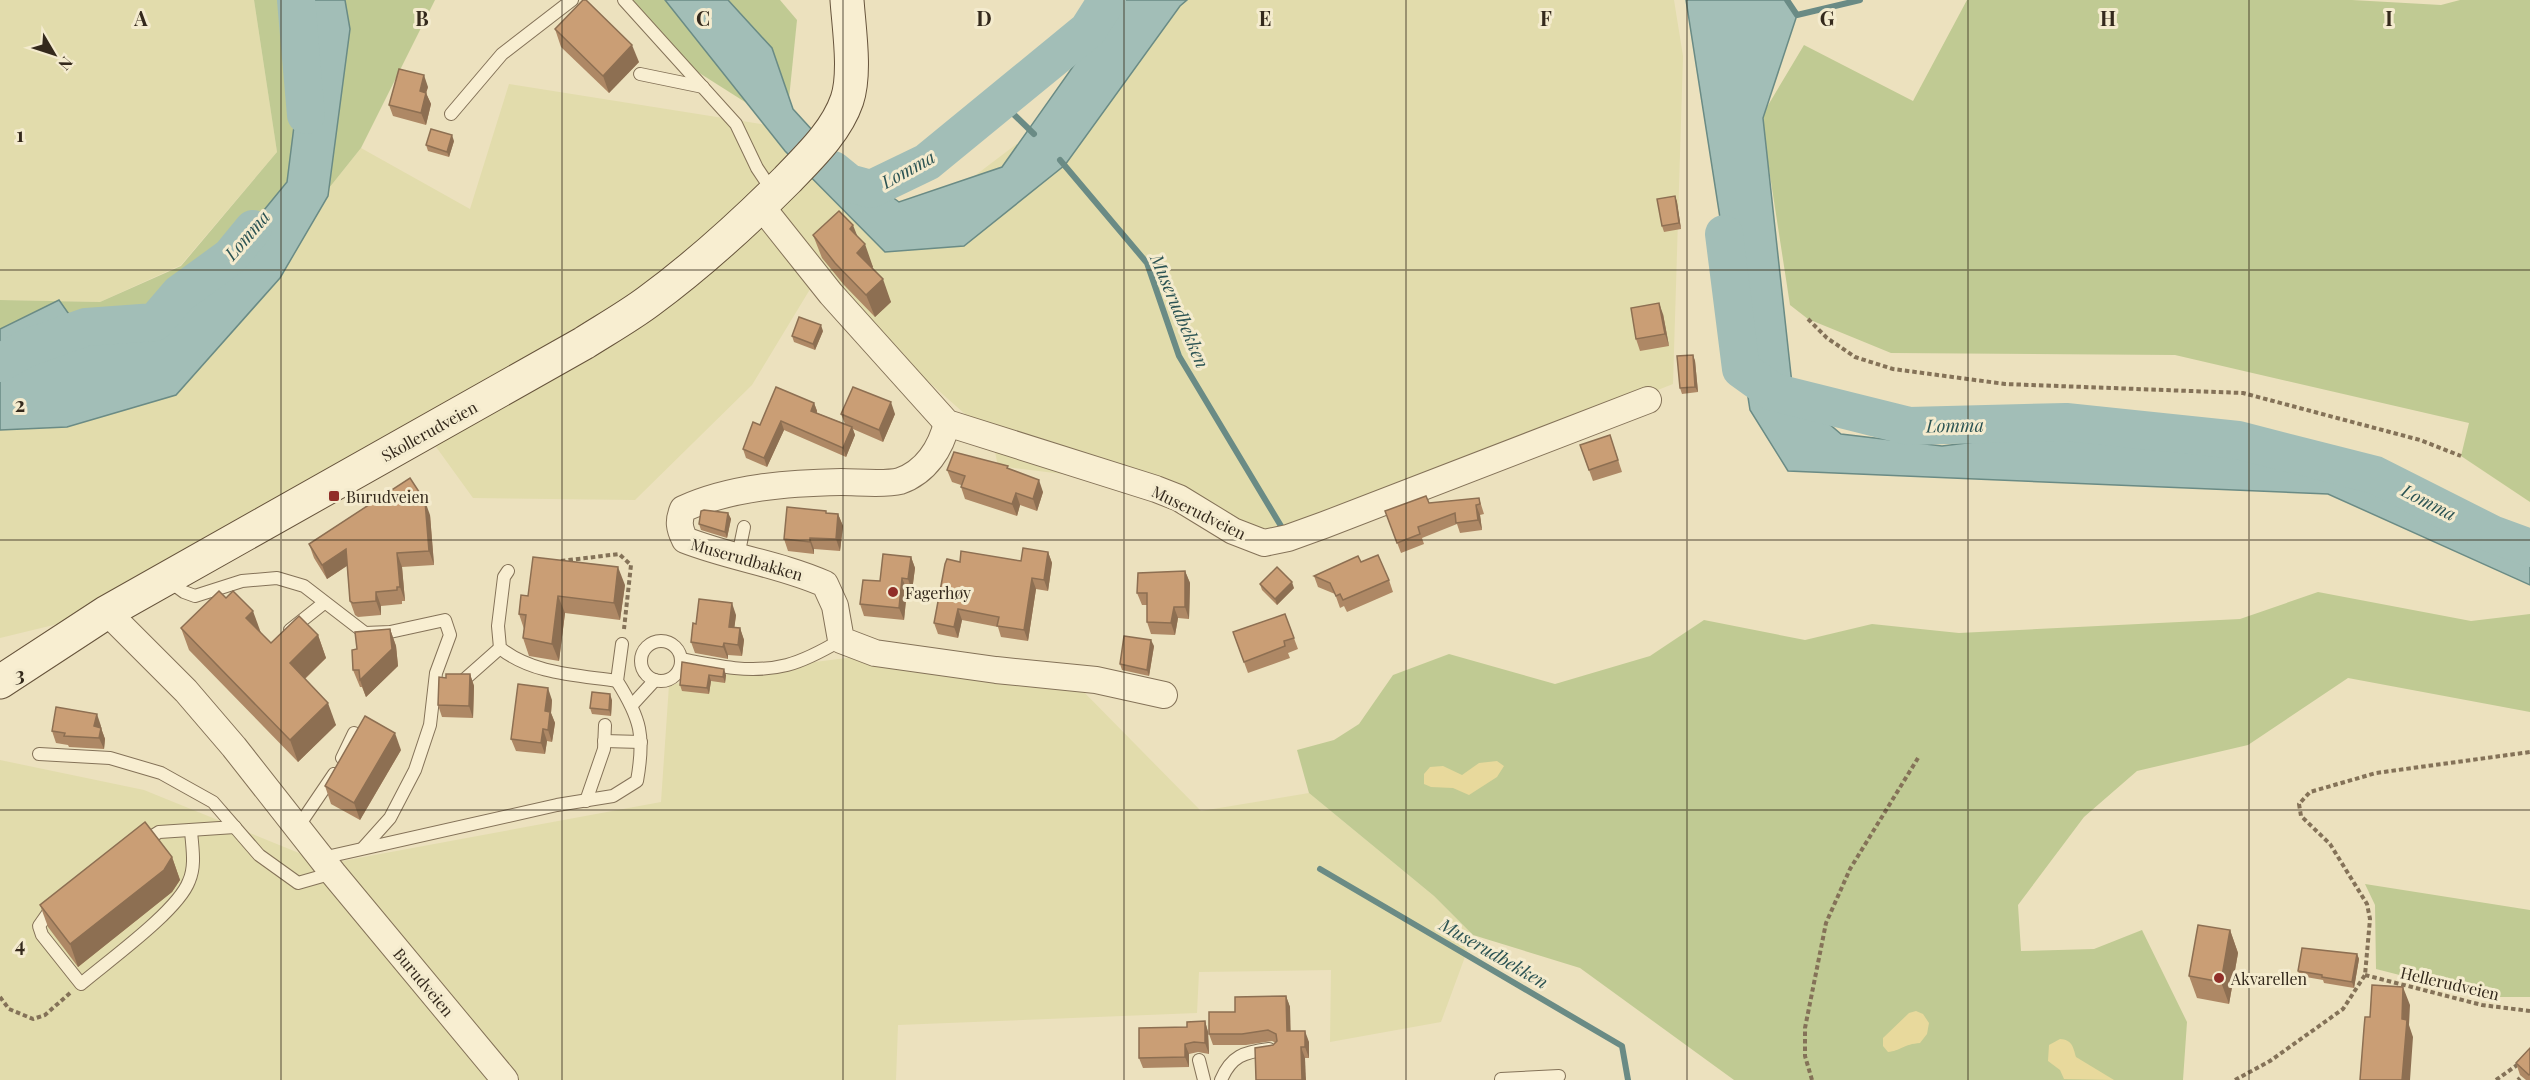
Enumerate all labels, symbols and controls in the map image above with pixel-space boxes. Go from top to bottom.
text: A [133,4,148,31]
text: B [415,4,429,31]
text: C [696,4,710,31]
text: D [976,4,992,31]
text: E [1259,4,1271,31]
text: F [1540,4,1552,31]
text: G [1820,4,1835,31]
text: H [2100,4,2116,31]
text: I [2385,4,2393,31]
north arrow [24,24,84,84]
text: N [54,53,78,75]
text: 1 [16,120,24,147]
water label: Lomma [876,144,939,194]
water label: Lomma [218,205,275,265]
water label: Muserudbekken [1145,250,1215,372]
text: 2 [15,390,25,417]
street label: Skollerudveien [377,396,481,466]
water label: Lomma [1925,412,1984,438]
water label: Lomma [2397,478,2460,526]
street label: Muserudveien [1148,480,1250,544]
place label: Burudveien [346,486,430,507]
marker: Burudveien [327,489,341,503]
street label: Muserudbakken [689,533,806,585]
place label: Fagerhøy [905,582,971,603]
marker: Fagerhøy [886,585,900,599]
text: 3 [15,660,25,687]
water label: Muserudbekken [1435,912,1553,994]
text: 4 [15,930,25,957]
street label: Burudveien [389,943,459,1021]
street label: Hellerudveien [2399,961,2502,1005]
place label: Akvarellen [2230,968,2308,989]
marker: Akvarellen [2212,971,2226,985]

